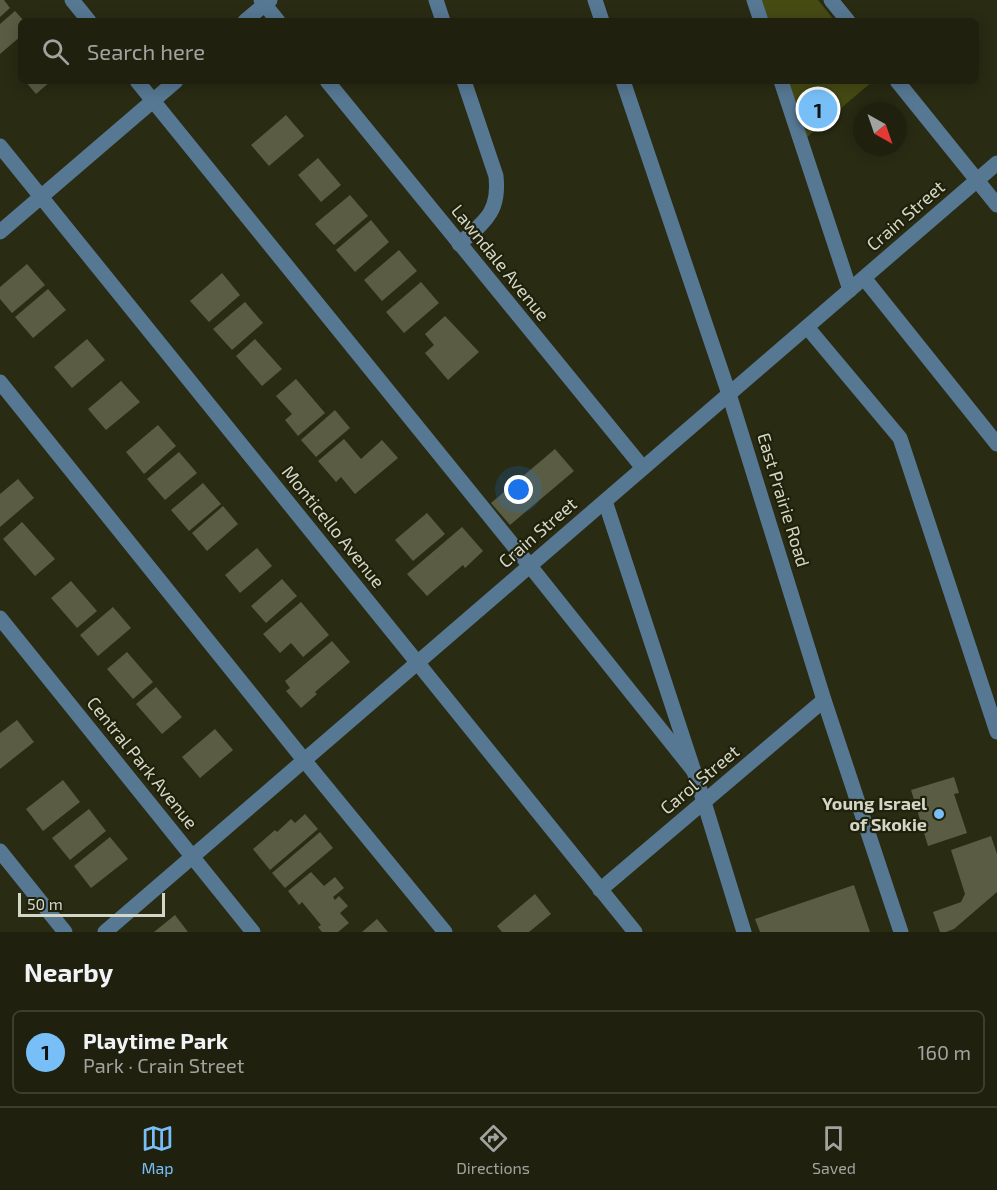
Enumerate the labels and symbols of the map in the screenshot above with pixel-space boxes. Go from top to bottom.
pin: 1 [798,86,838,132]
north arrow [853,102,907,156]
street label: Crain Street [862,175,949,255]
street label: Lawndale Avenue [447,200,554,325]
street label: East Prairie Road [753,430,815,569]
street label: Monticello Avenue [278,461,390,592]
your location [504,475,533,504]
street label: Crain Street [494,492,581,572]
street label: Central Park Avenue [83,692,203,833]
street label: Carol Street [655,740,743,819]
place label: Young Israel of Skokie [822,792,927,835]
marker: Young Israel of Skokie [932,807,946,821]
scale bar [18,890,165,918]

